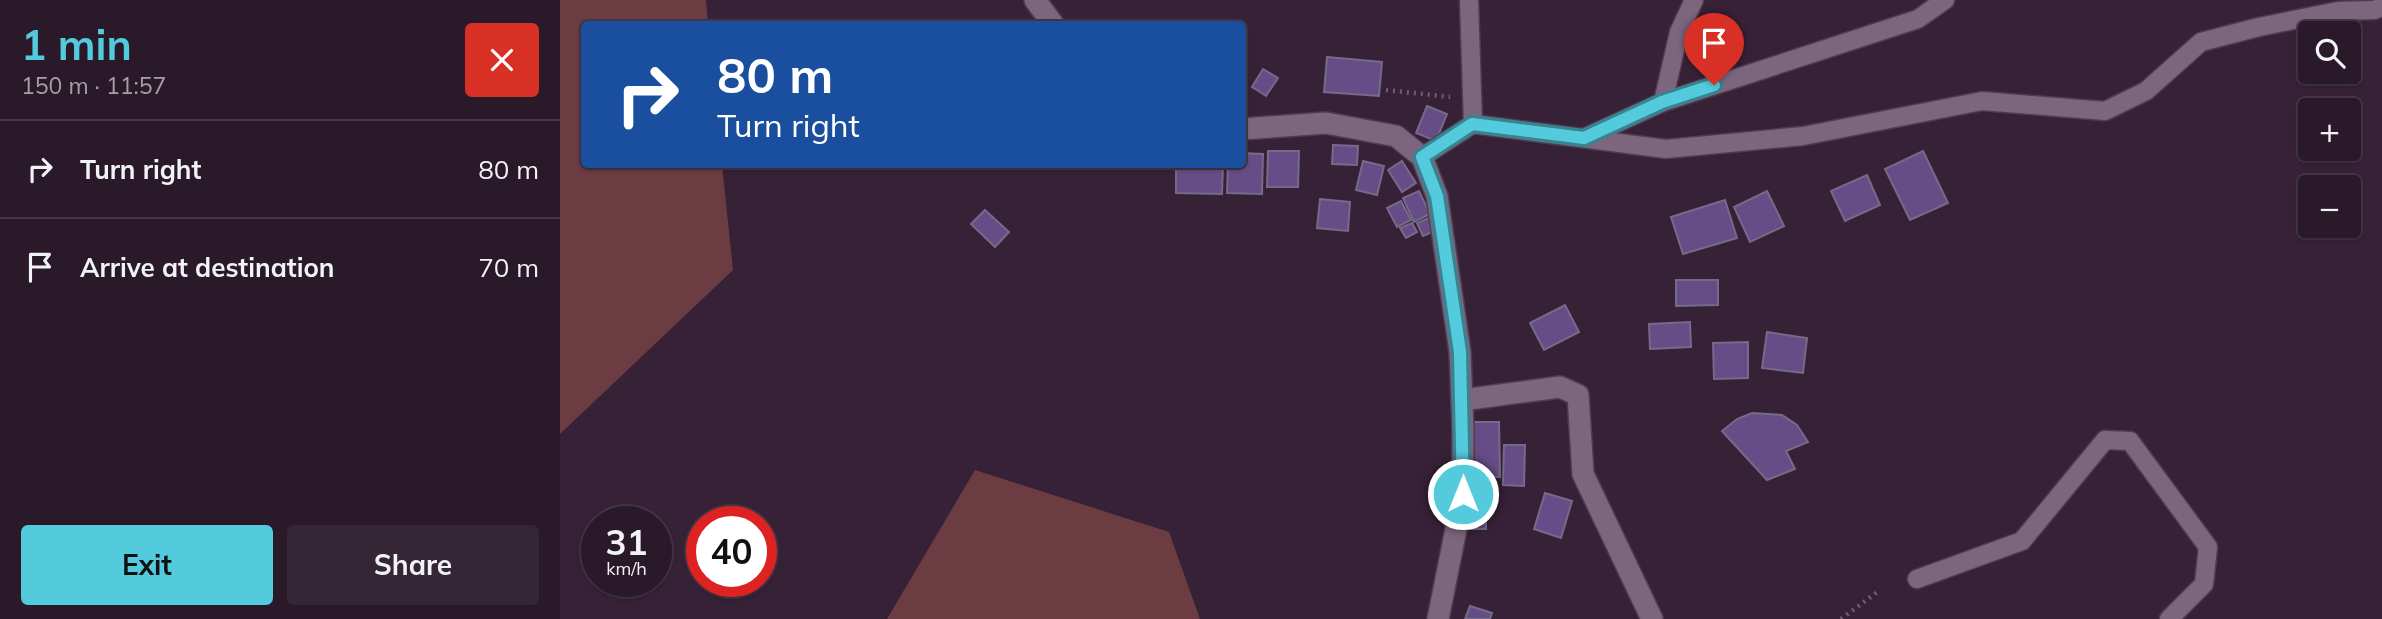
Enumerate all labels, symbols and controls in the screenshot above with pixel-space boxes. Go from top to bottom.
pin [1684,13,1744,85]
text: 1 min [21,18,132,71]
map controls [2298,21,2361,238]
button: search [2298,21,2361,84]
button: close [465,23,539,97]
icon: arrive [1695,24,1733,62]
text: 80 m [717,44,833,105]
icon: right [602,49,693,140]
text: 150 m · 11:57 [21,71,166,100]
button: + [2298,98,2361,161]
text: Turn right [717,105,860,145]
icon: right [21,150,59,188]
text: Turn right [80,153,201,186]
text: 80 m [478,153,539,186]
button: − [2298,175,2361,238]
icon: arrive [21,248,59,286]
text: Arrive at destination [80,251,335,284]
text: 70 m [478,251,539,284]
position arrow [1426,457,1500,531]
speed limit sign: 40 [686,506,777,597]
text: 31 [605,520,648,564]
button: Exit [21,525,273,605]
button: Share [287,525,539,605]
text: km/h [606,557,647,580]

